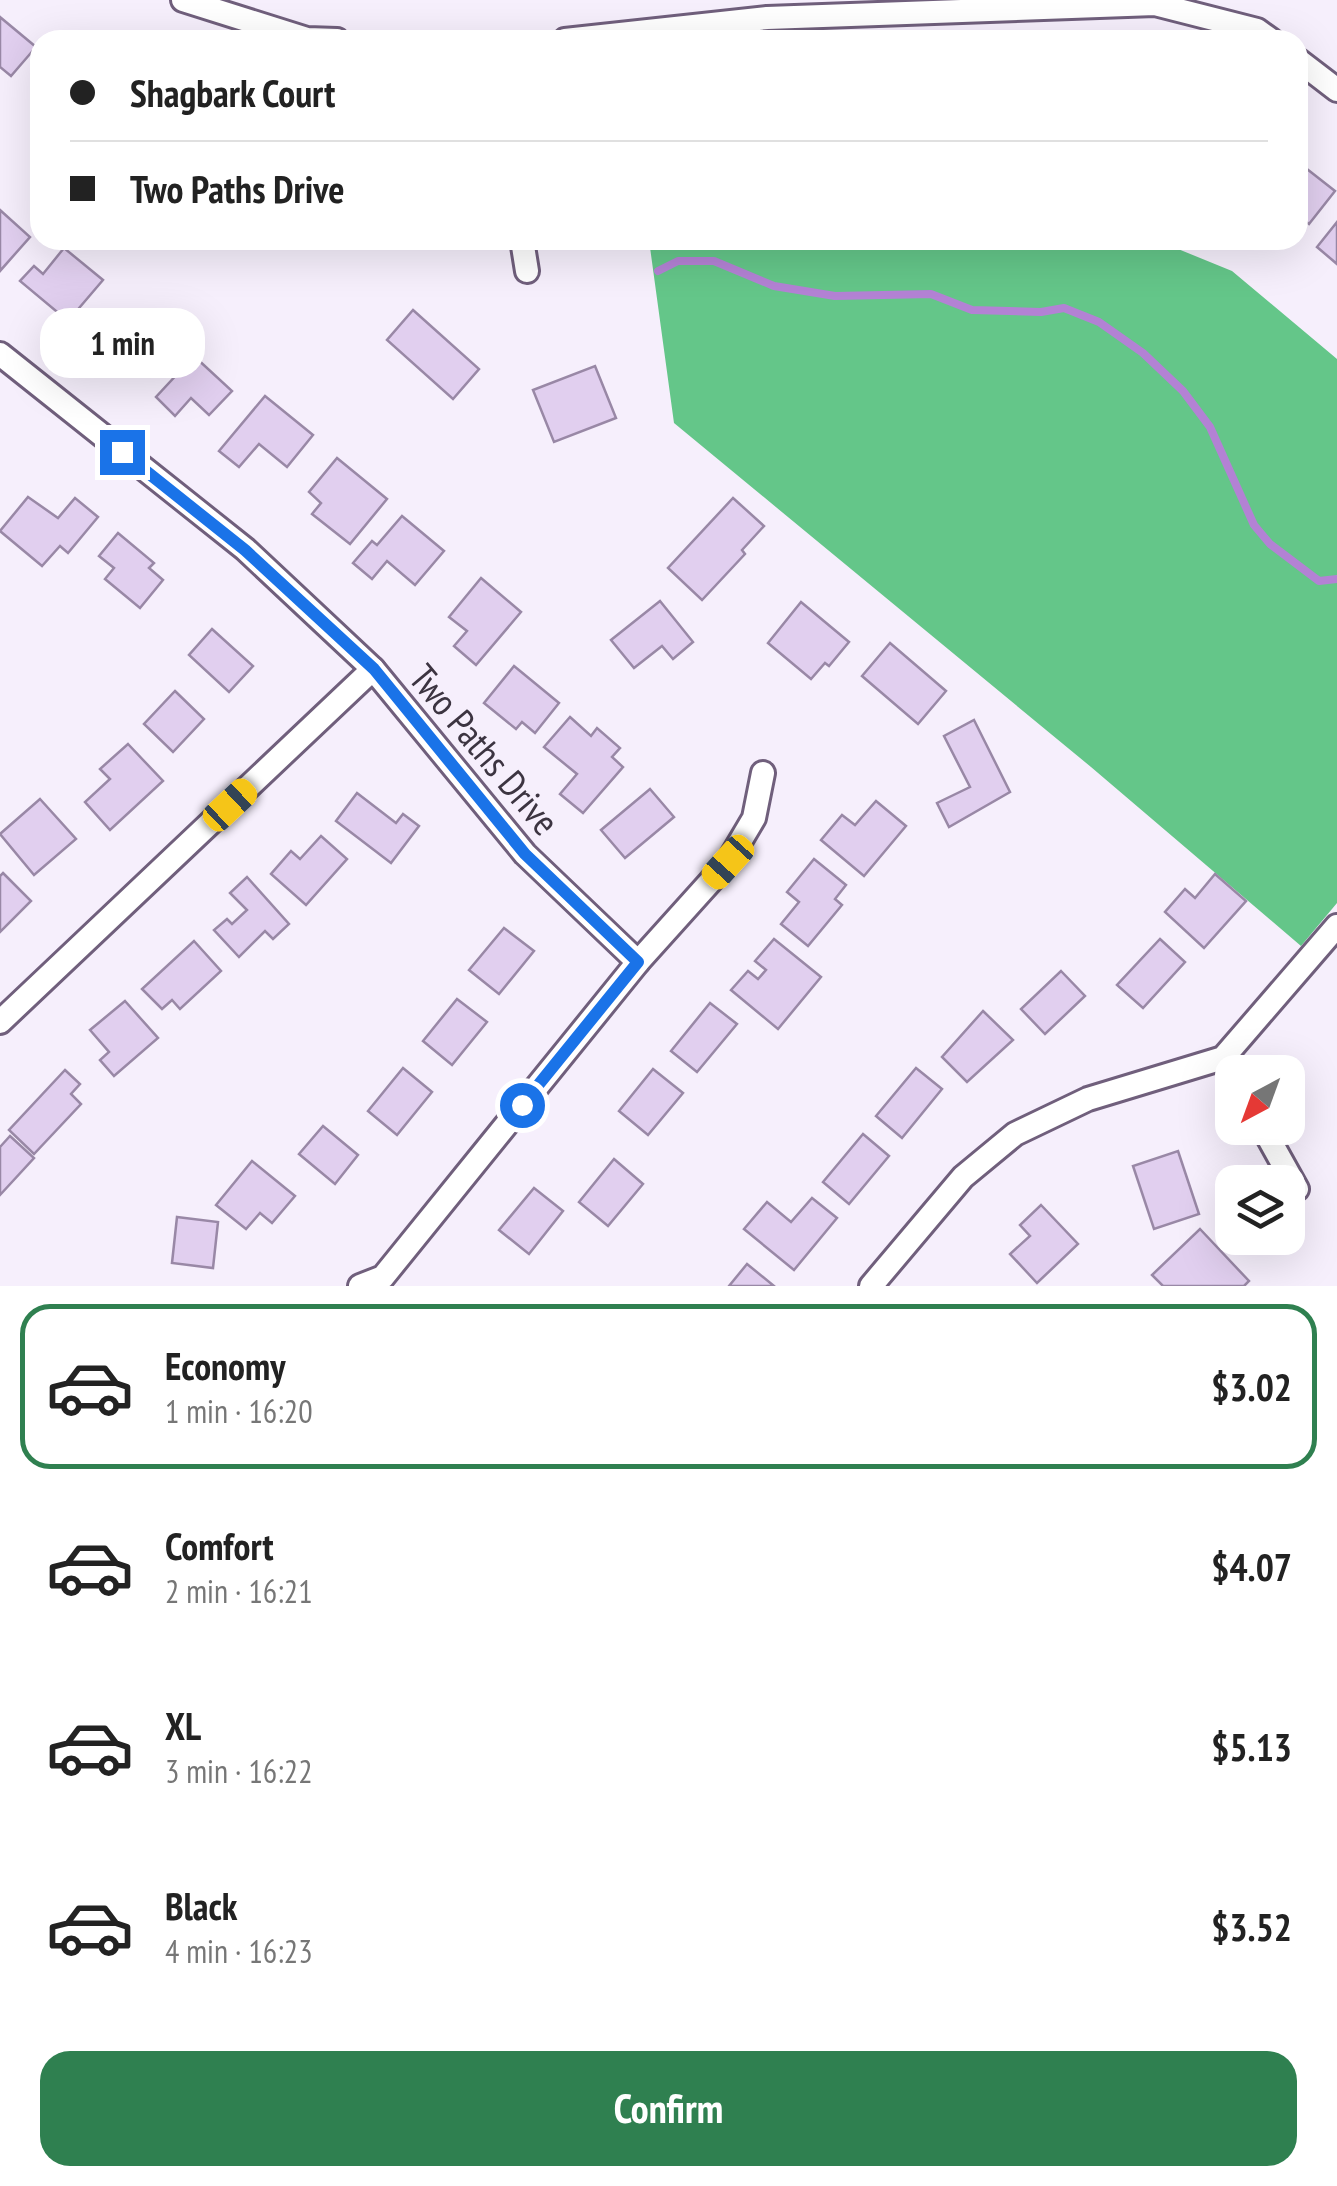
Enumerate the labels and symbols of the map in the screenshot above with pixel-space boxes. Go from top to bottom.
callout: 1 min [39,307,204,377]
route end [100,430,145,475]
street label: Two Paths Drive [399,654,571,844]
car [198,774,262,836]
car [697,830,759,894]
north arrow [1215,1055,1305,1145]
route start [500,1083,545,1128]

